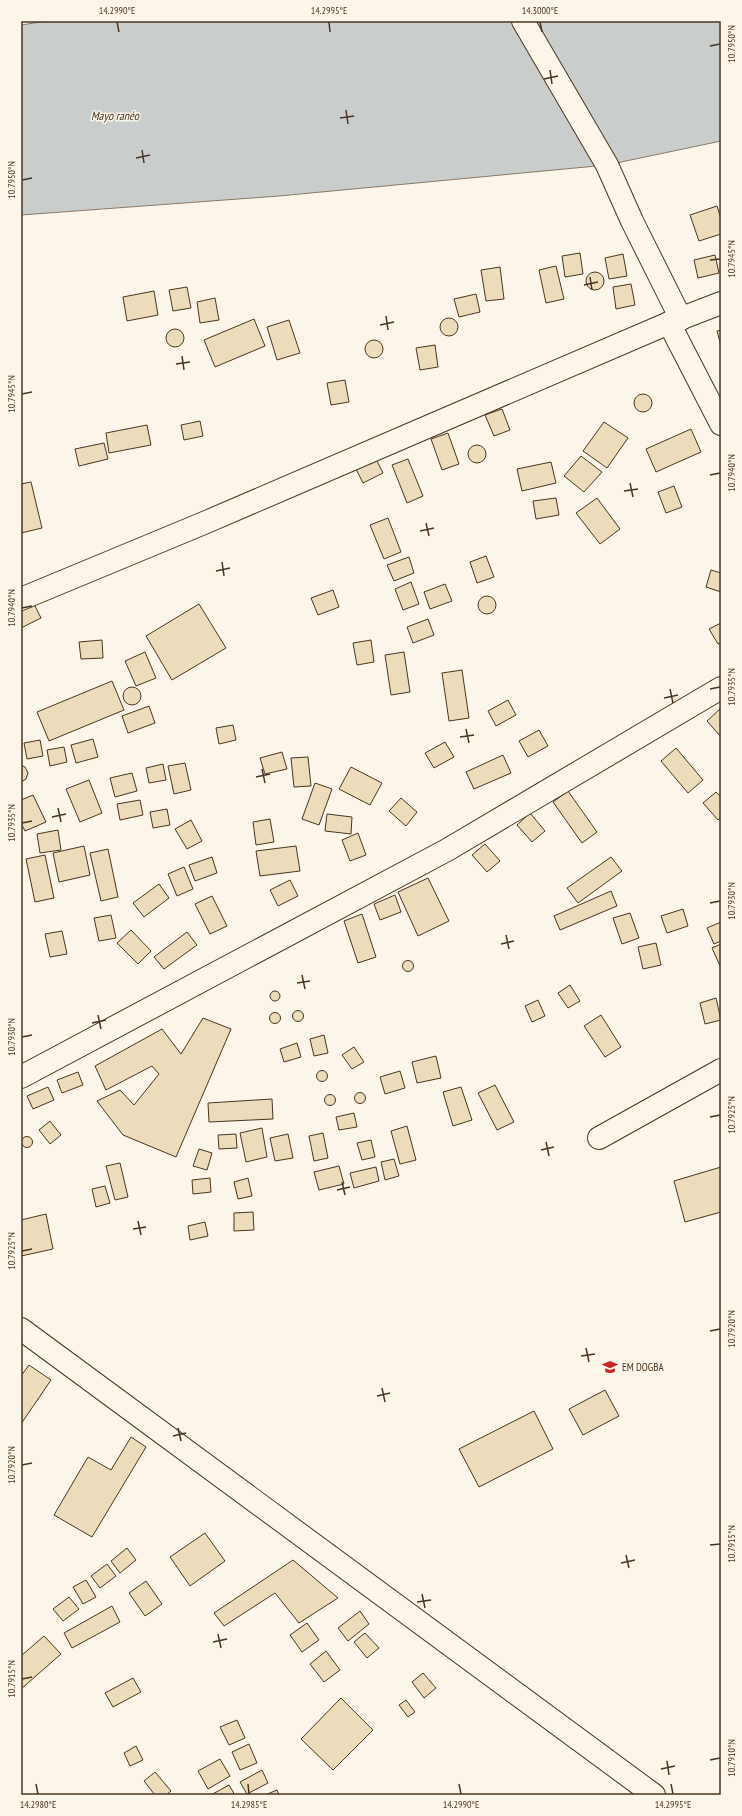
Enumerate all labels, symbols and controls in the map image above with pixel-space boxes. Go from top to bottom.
text: 14.2990°E [99,4,135,17]
text: 14.2995°E [311,4,347,17]
text: 14.3000°E [522,4,558,17]
text: 10.7950°N [725,25,738,63]
water label: Mayo ranéo [91,108,140,123]
text: 10.7950°N [5,161,18,199]
text: 10.7945°N [725,240,738,278]
text: 10.7945°N [5,375,18,413]
text: 10.7940°N [725,454,738,492]
text: 10.7940°N [5,589,18,627]
text: 10.7935°N [725,668,738,706]
text: 10.7935°N [5,804,18,842]
text: 10.7930°N [725,882,738,920]
text: 10.7930°N [5,1018,18,1056]
text: 10.7925°N [725,1096,738,1134]
text: 10.7925°N [5,1232,18,1270]
text: 10.7920°N [725,1310,738,1348]
school or university icon: EM DOGBA [601,1358,619,1376]
place label: EM DOGBA [622,1360,664,1374]
text: 10.7920°N [5,1446,18,1484]
text: 10.7915°N [725,1525,738,1563]
text: 10.7915°N [5,1660,18,1698]
text: 10.7910°N [725,1739,738,1777]
text: 14.2980°E [20,1798,56,1811]
text: 14.2985°E [231,1798,267,1811]
text: 14.2990°E [443,1798,479,1811]
text: 14.2995°E [655,1798,691,1811]

